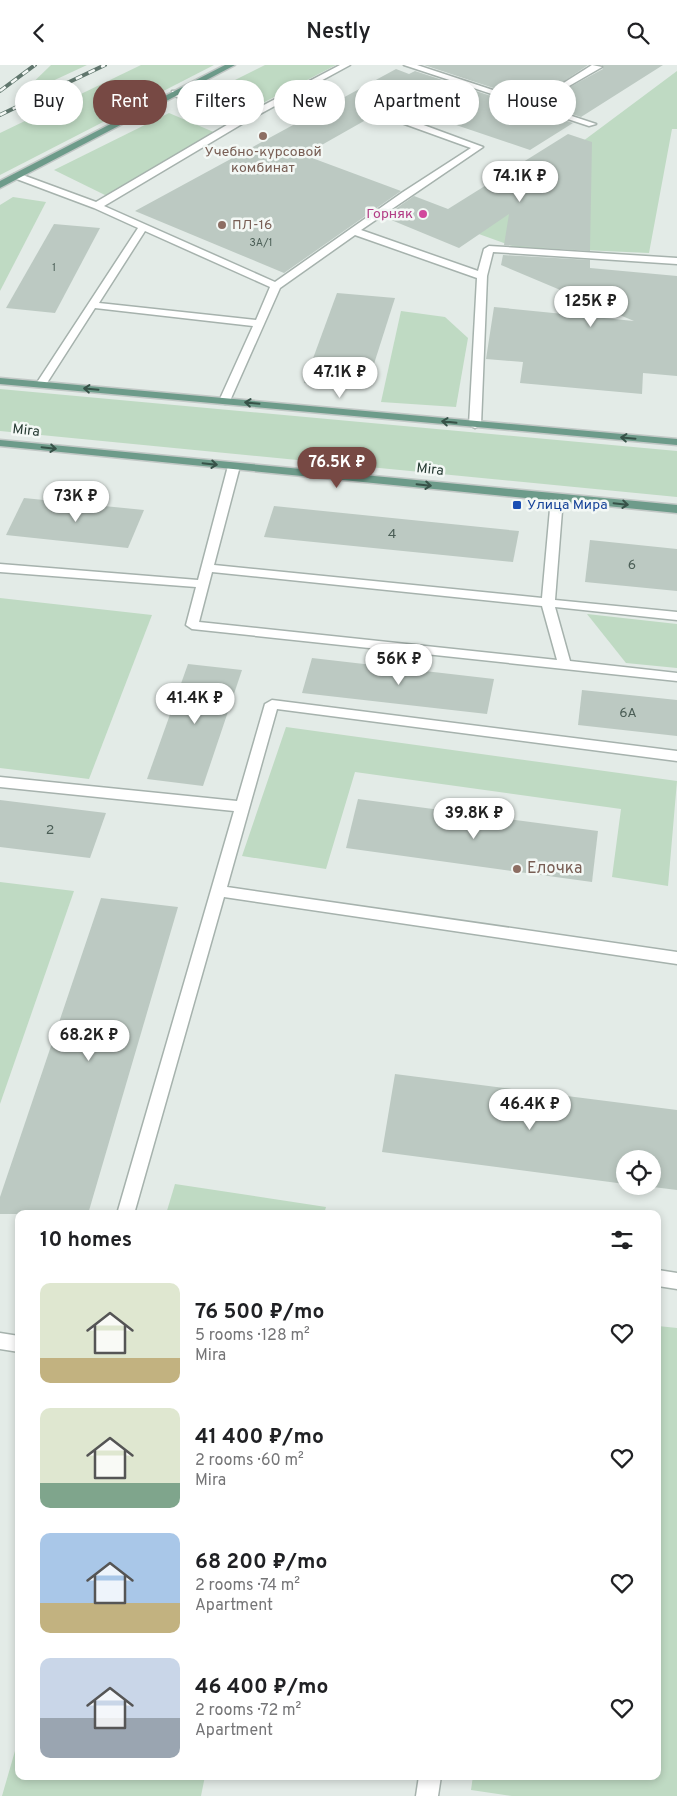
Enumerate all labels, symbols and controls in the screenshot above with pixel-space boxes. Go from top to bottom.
icon: back [25,19,53,47]
text: Nestly [306,19,371,46]
icon: search [624,19,652,47]
chip: Buy [15,80,83,125]
chip: Rent [93,80,167,125]
chip: Filters [177,80,264,125]
chip: New [274,80,345,125]
chip: Apartment [355,80,479,125]
chip: House [489,80,576,125]
marker: Учебно-курсовой комбинат [257,130,269,142]
place label: Учебно-курсовой комбинат [204,144,322,177]
pin: 74.1K ₽ [474,161,566,203]
text: 74.1K ₽ [493,167,547,187]
place label: Горняк [366,206,413,223]
marker: Горняк [417,208,429,220]
place label: ПЛ-16 [232,217,272,234]
marker: ПЛ-16 [216,219,228,231]
house number: 3А/1 [249,236,273,250]
house number: 1 [52,261,56,275]
pin: 125K ₽ [550,285,632,328]
text: 125K ₽ [565,292,617,312]
pin: 47.1K ₽ [294,357,386,399]
text: 47.1K ₽ [314,363,366,383]
one-way arrow [83,384,99,394]
one-way arrow [245,399,261,408]
one-way arrow [441,418,457,427]
street label: Mira [12,421,40,441]
one-way arrow [621,433,637,442]
one-way arrow [40,443,56,453]
pin: 76.5K ₽ [291,447,383,489]
text: 76.5K ₽ [308,453,366,473]
one-way arrow [202,459,218,469]
street label: Mira [416,460,444,480]
one-way arrow [416,480,432,489]
pin: 73K ₽ [41,481,111,523]
text: 73K ₽ [54,487,98,507]
place label: Улица Мира [527,497,608,514]
marker: Улица Мира [511,499,523,511]
one-way arrow [613,499,629,509]
house number: 4 [388,526,396,543]
house number: 6 [628,557,636,574]
pin: 56K ₽ [364,643,434,686]
text: 56K ₽ [376,650,422,670]
pin: 41.4K ₽ [149,683,241,725]
text: 41.4K ₽ [167,689,223,709]
house number: 6А [619,705,637,722]
pin: 39.8K ₽ [428,797,520,840]
text: 39.8K ₽ [444,804,504,824]
house number: 2 [46,822,54,839]
place label: Елочка [527,859,582,879]
marker: Елочка [511,863,523,875]
pin: 68.2K ₽ [43,1019,135,1062]
text: 68.2K ₽ [59,1026,119,1046]
pin: 46.4K ₽ [484,1089,576,1131]
text: 46.4K ₽ [500,1095,560,1115]
map controls [616,1150,661,1195]
button: locate [616,1150,661,1195]
icon: filters [608,1226,636,1254]
text: 10 homes [40,1227,132,1254]
text: 76 500 ₽/mo [195,1299,324,1326]
icon: home [80,1303,140,1363]
icon: heart [608,1319,636,1347]
text: 5 rooms · 128 m² [195,1326,310,1346]
text: Mira [195,1346,226,1366]
text: 41 400 ₽/mo [195,1424,324,1451]
icon: home [80,1428,140,1488]
icon: heart [608,1444,636,1472]
text: 2 rooms · 60 m² [195,1451,304,1471]
text: Mira [195,1471,226,1491]
text: 68 200 ₽/mo [195,1549,327,1576]
icon: home [80,1553,140,1613]
icon: heart [608,1569,636,1597]
text: 2 rooms · 74 m² [195,1576,300,1596]
text: Apartment [195,1596,273,1616]
text: 46 400 ₽/mo [195,1674,328,1701]
icon: home [80,1678,140,1738]
icon: heart [608,1694,636,1722]
text: 2 rooms · 72 m² [195,1701,301,1721]
text: Apartment [195,1721,273,1741]

